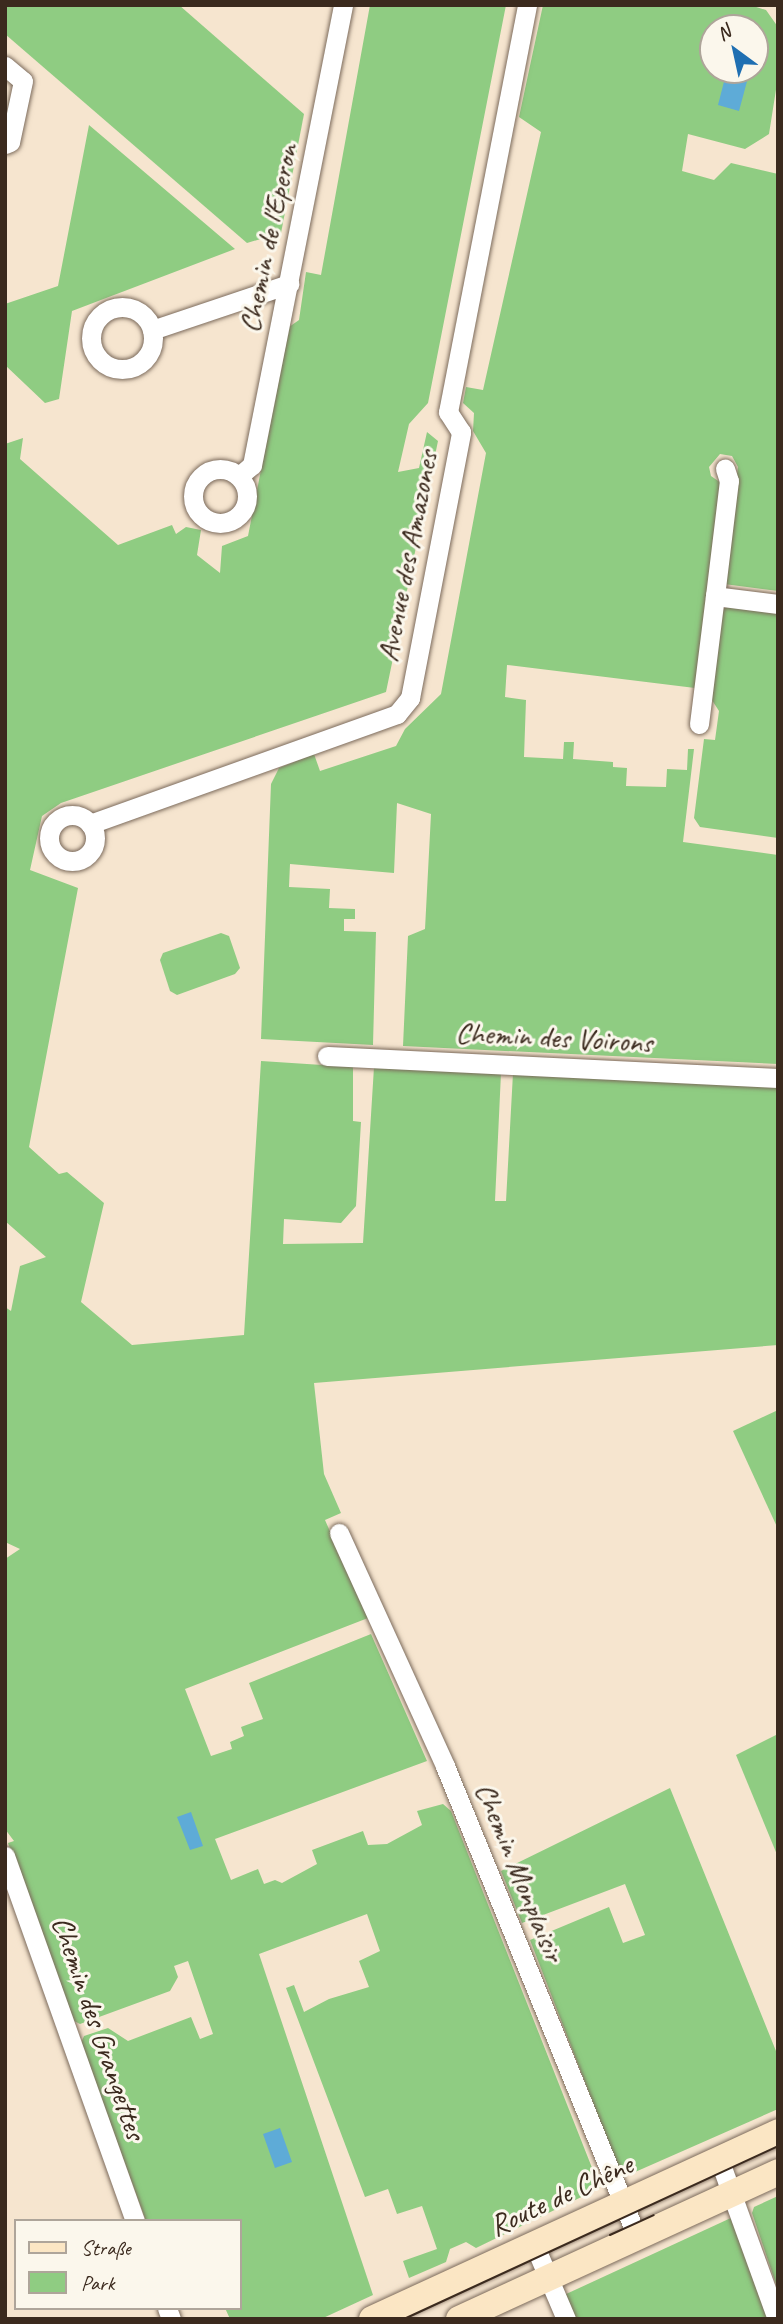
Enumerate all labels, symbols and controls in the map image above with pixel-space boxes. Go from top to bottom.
north arrow [699,14,769,84]
text: N [712,20,735,46]
street label: Chemin de l'Eperon [230,140,306,336]
street label: Avenue des Amazones [369,448,445,664]
street label: Chemin des Voirons [455,1014,653,1060]
street label: Chemin Monplaisir [468,1778,572,1966]
street label: Chemin des Grangettes [44,1912,154,2144]
street label: Route de Chêne [483,2146,639,2244]
legend [14,2219,242,2310]
text: Straße [81,2235,131,2261]
text: Park [81,2270,114,2296]

